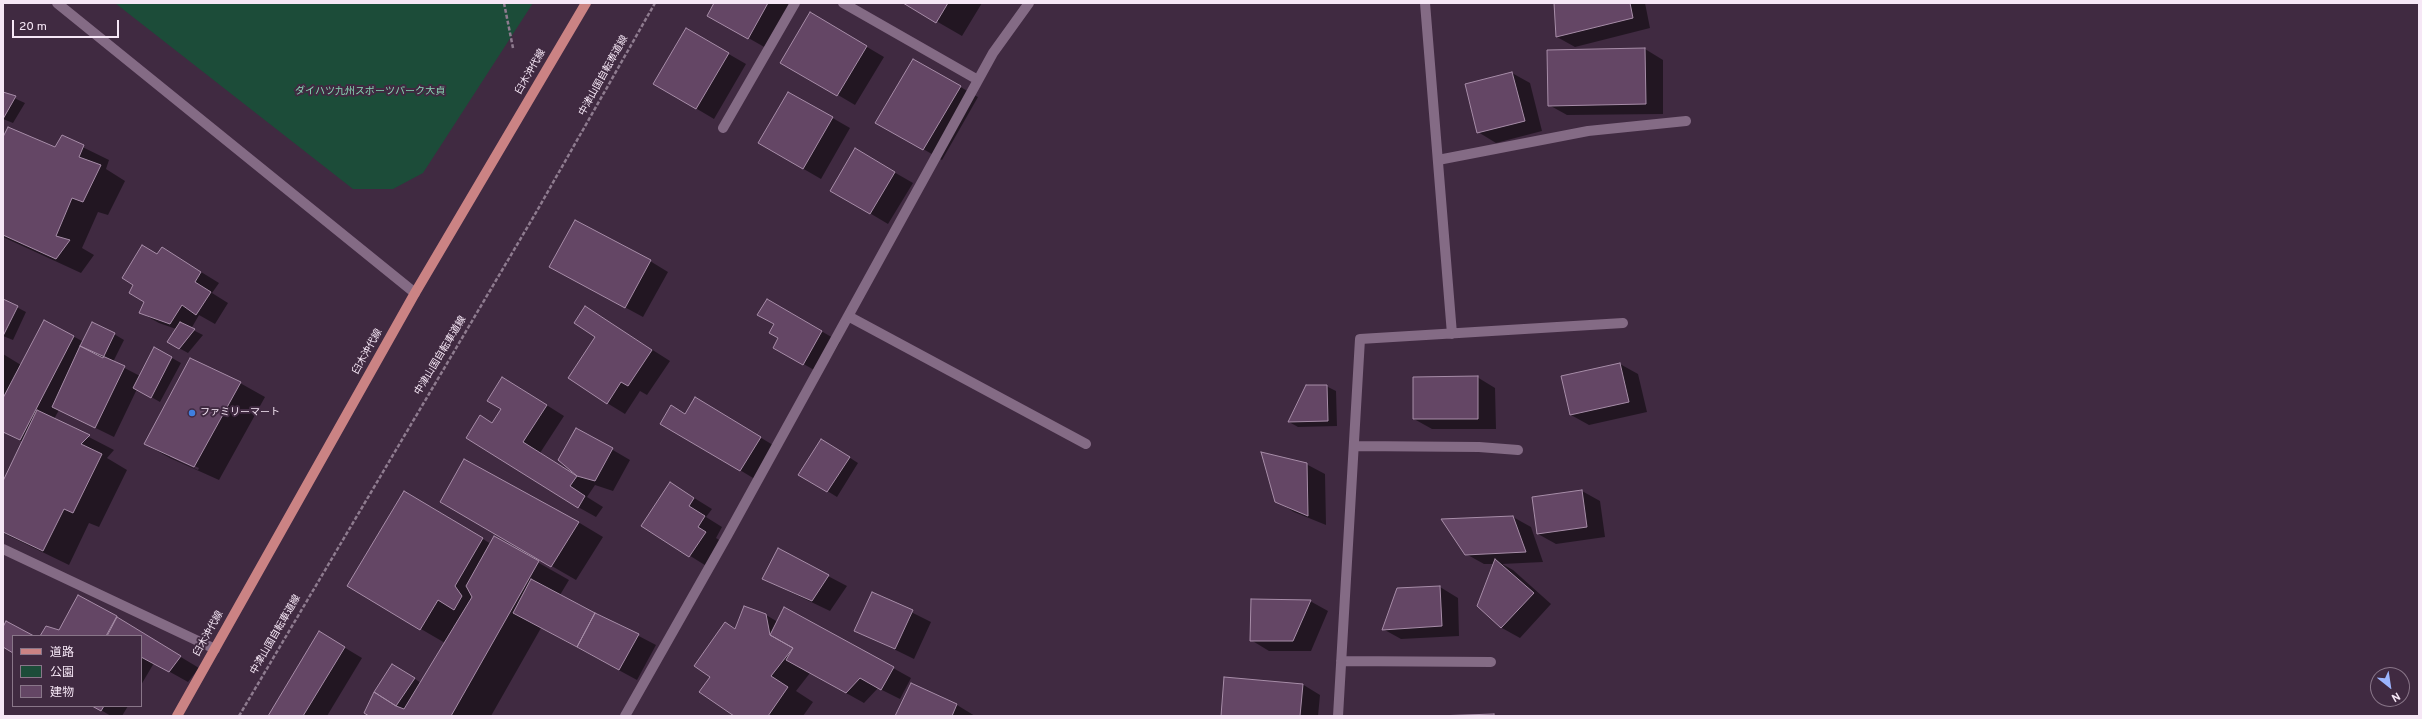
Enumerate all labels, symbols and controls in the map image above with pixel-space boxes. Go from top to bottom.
scale bar [14,12,121,38]
text: 20 m [19,19,47,35]
street label: 中津山国自転車道線 [577,34,631,118]
street label: 臼木沖代線 [513,47,549,97]
park label: ダイハツ九州スポーツパーク大貞 [295,86,445,98]
street label: 中津山国自転車道線 [413,314,469,398]
street label: 臼木沖代線 [351,327,385,377]
place label: ファミリーマート [200,407,280,419]
marker: ファミリーマート [187,408,197,418]
street label: 中津山国自転車道線 [248,593,304,677]
street label: 臼木沖代線 [192,609,226,659]
legend [12,635,142,707]
text: 道路 [50,645,74,661]
text: 公園 [50,665,74,681]
north arrow [2370,667,2410,707]
text: 建物 [50,685,74,701]
text: N [2389,688,2402,705]

